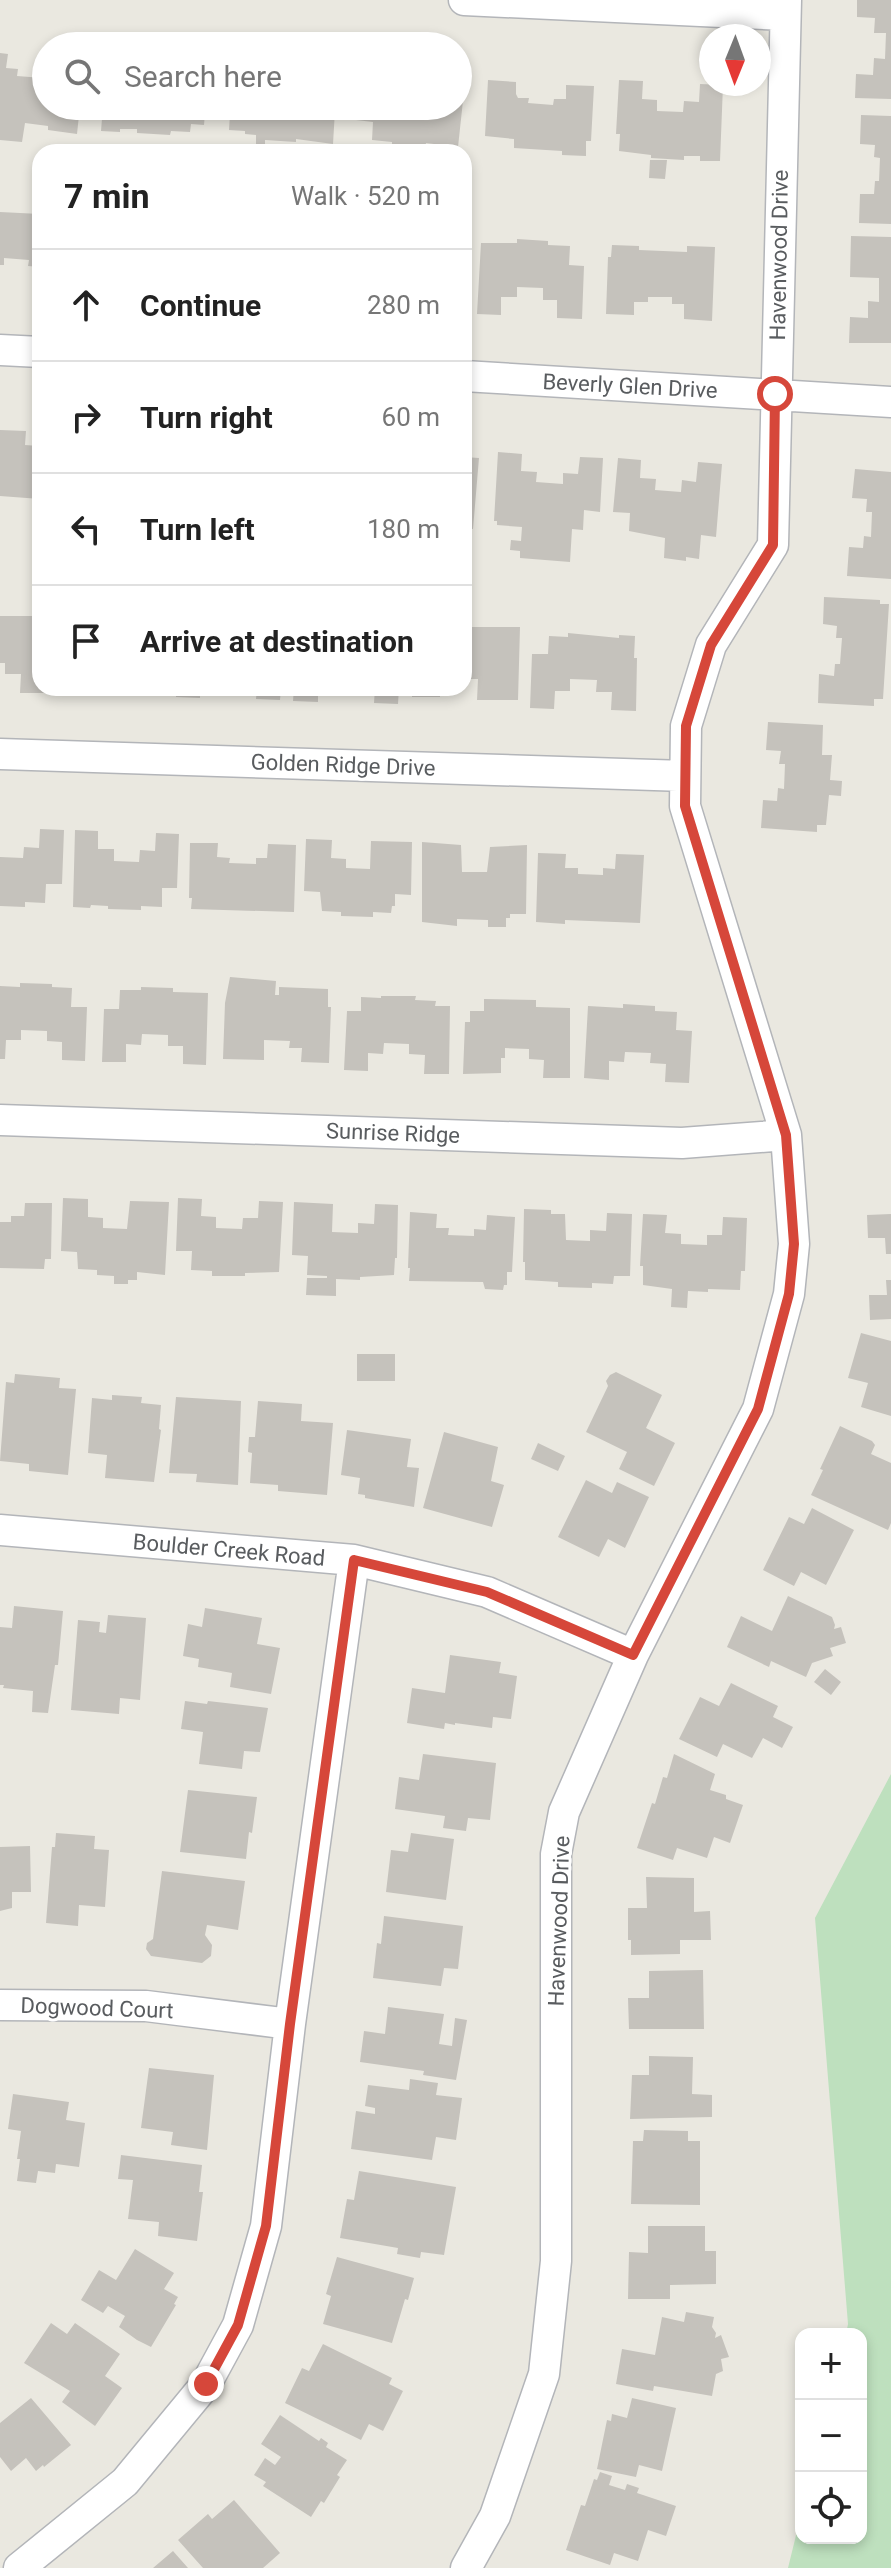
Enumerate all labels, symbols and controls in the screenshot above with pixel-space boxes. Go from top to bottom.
north arrow [699,24,771,96]
search box [32,32,472,120]
icon: search [60,54,104,98]
text: Search here [124,59,282,94]
street label: Havenwood Drive [765,169,793,341]
text: 7 min [64,176,149,216]
text: Walk · 520 m [291,181,440,211]
icon: ahead [64,283,108,327]
text: Continue [140,288,261,323]
text: 280 m [367,290,440,320]
street label: Beverly Glen Drive [542,369,718,403]
route start [757,376,793,412]
icon: right [64,395,108,439]
text: Turn right [140,400,273,435]
text: 60 m [382,402,440,432]
icon: left [64,507,108,551]
text: Turn left [140,512,255,547]
text: 180 m [367,514,440,544]
icon: arrive [64,619,108,663]
text: Arrive at destination [140,624,414,659]
street label: Golden Ridge Drive [250,749,436,781]
street label: Sunrise Ridge [326,1118,460,1148]
street label: Boulder Creek Road [132,1529,326,1571]
street label: Havenwood Drive [544,1835,574,2007]
street label: Dogwood Court [20,1993,174,2023]
map controls [795,2328,867,2544]
button: + [795,2328,867,2400]
route end [188,2366,224,2402]
button: − [795,2400,867,2472]
button: locate [795,2472,867,2544]

